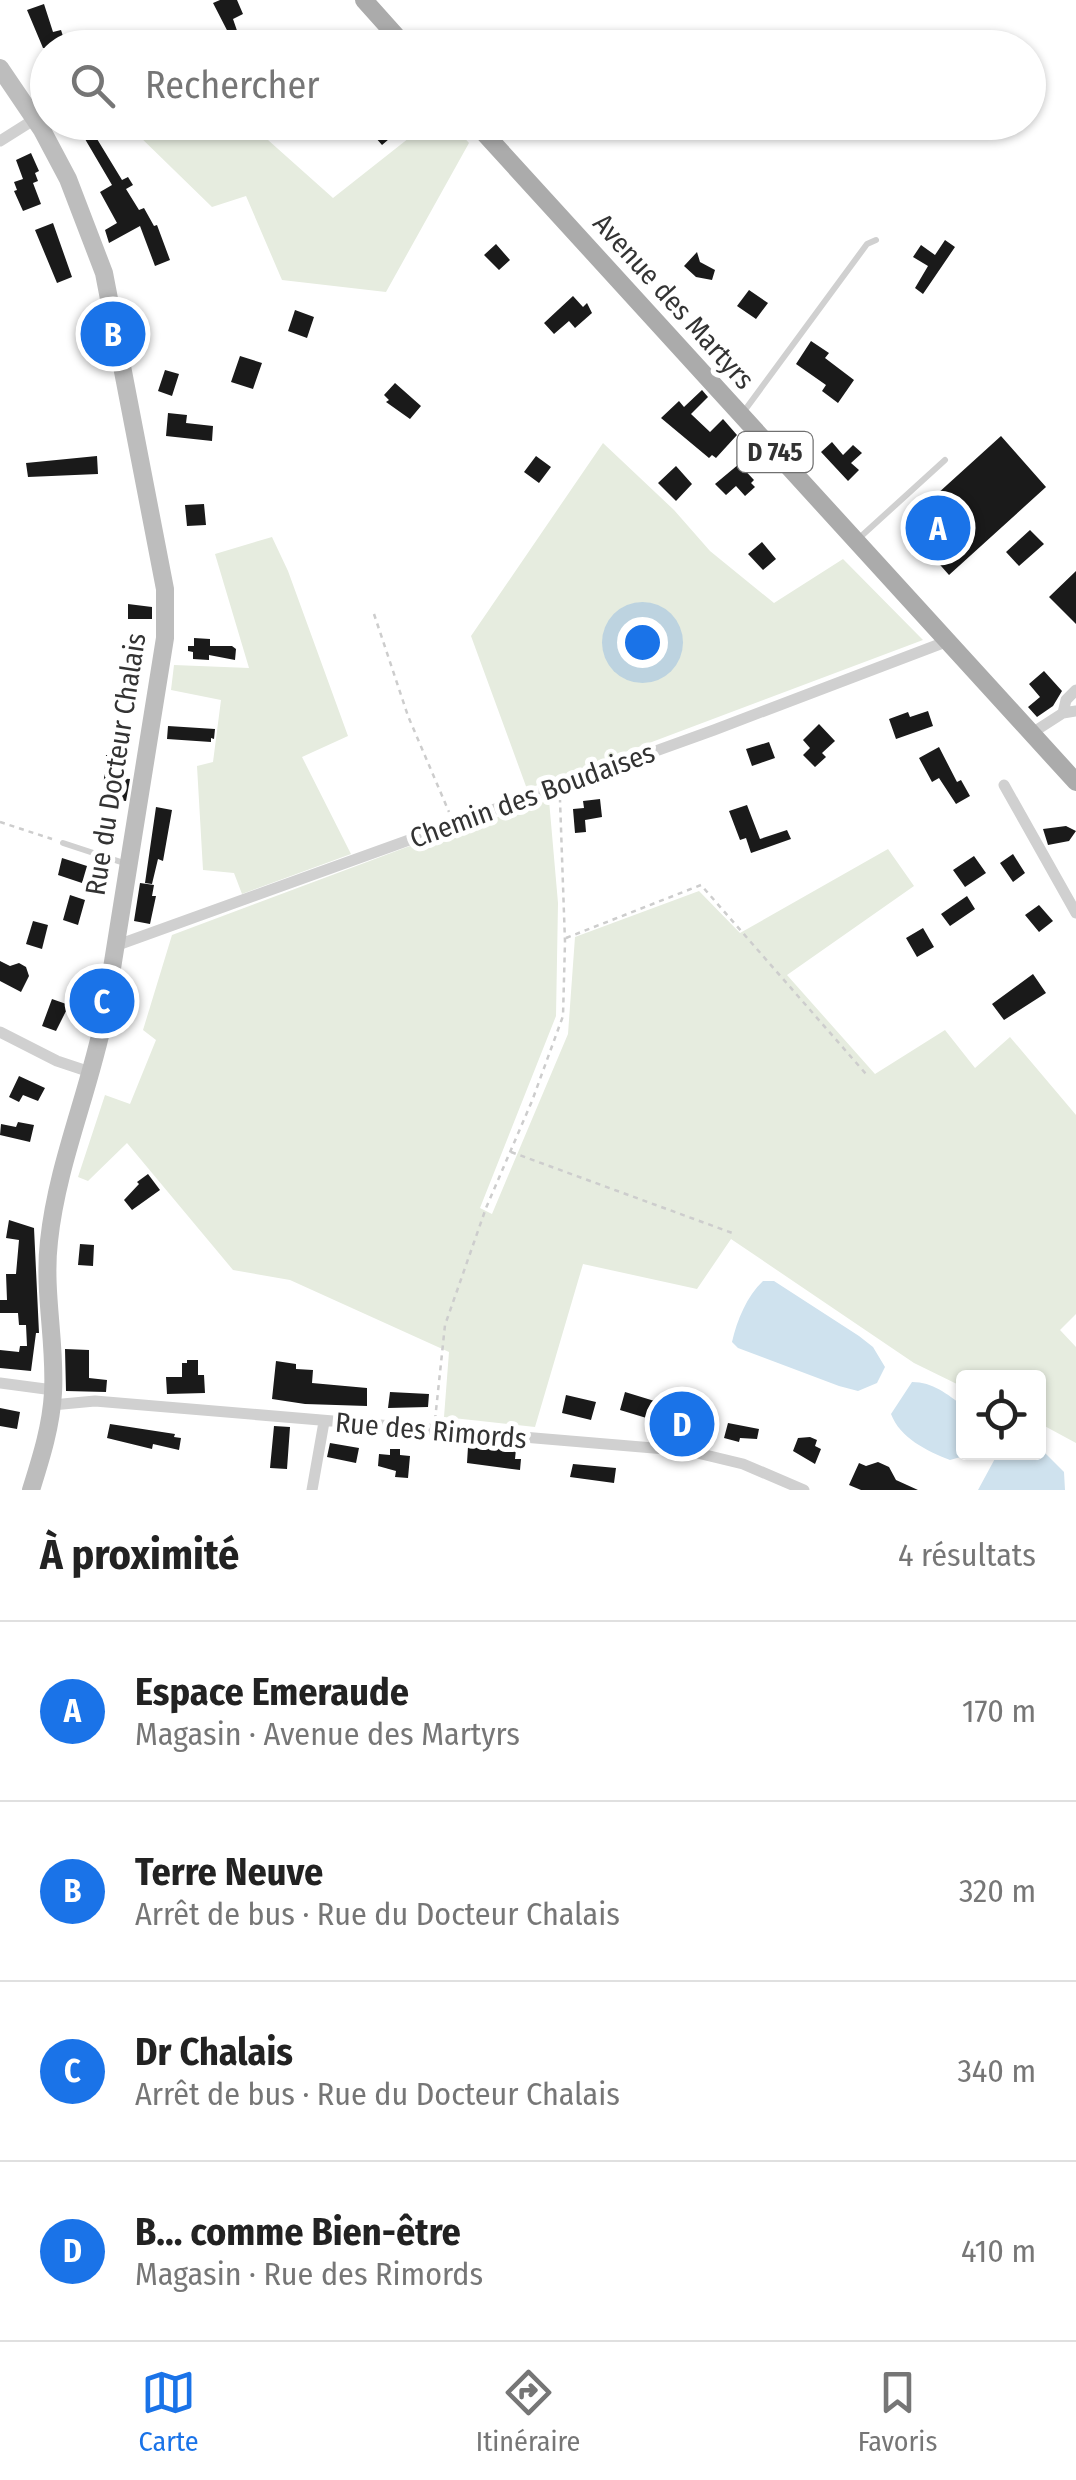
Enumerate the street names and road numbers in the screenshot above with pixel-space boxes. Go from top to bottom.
street label: Avenue des Martyrs [586,207,761,396]
road number: D 745 [738,432,812,472]
street label: Rue du Docteur Chalais [78,631,153,898]
street label: Chemin des Boudaises [405,736,659,855]
street label: Rue des Rimords [334,1406,528,1455]

